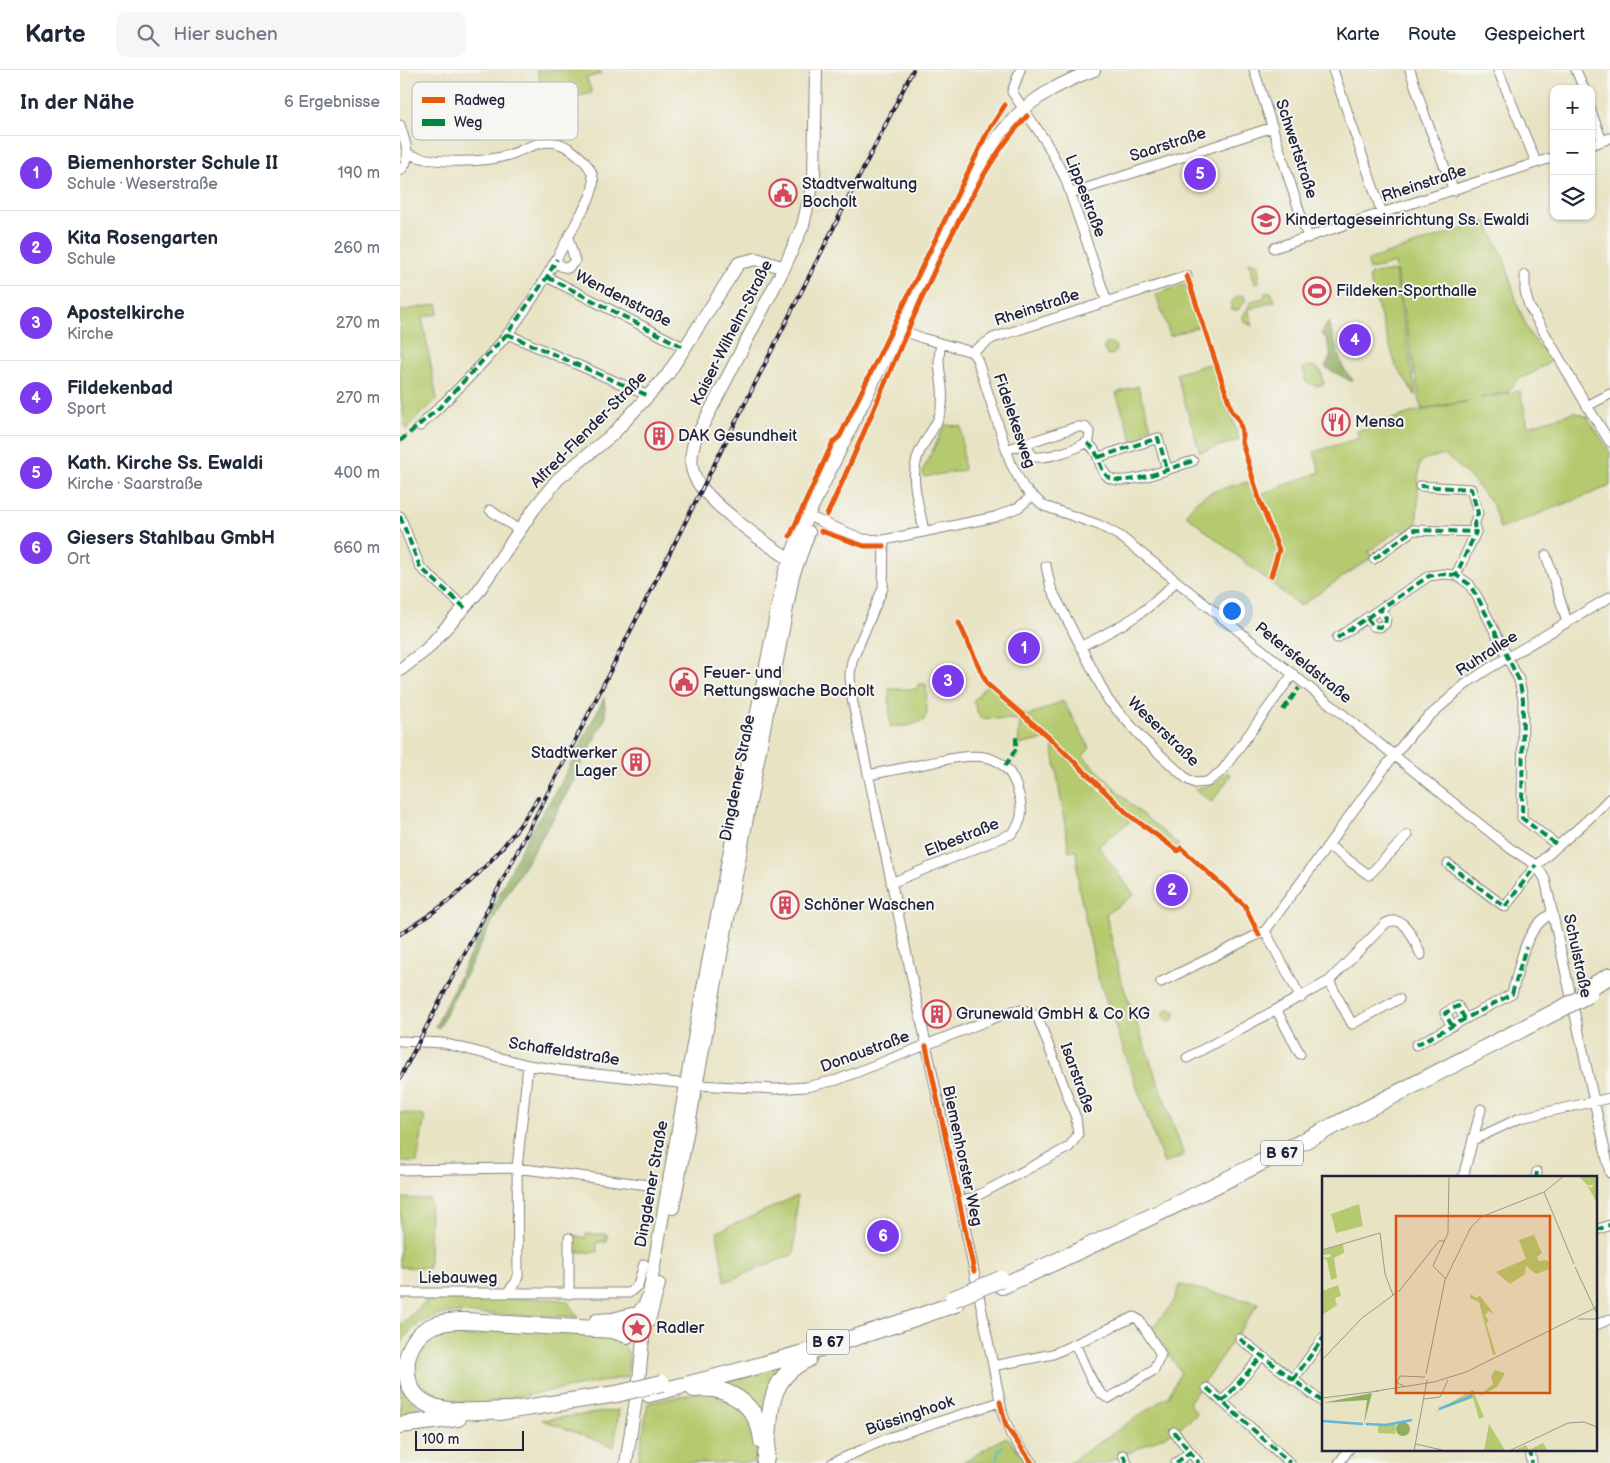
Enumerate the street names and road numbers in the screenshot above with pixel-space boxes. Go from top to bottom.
street label: Schwertstraße [1271,97,1321,202]
street label: Saarstraße [1127,124,1209,166]
street label: Lippestraße [1061,152,1110,240]
street label: Rheinstraße [1379,161,1469,207]
street label: Kaiser-Wilhelm-Straße [687,257,777,409]
street label: Wendenstraße [572,267,675,332]
street label: Rheinstraße [992,285,1082,331]
street label: Alfred-Flender-Straße [527,367,652,492]
street label: Fidelekesweg [989,371,1039,471]
street label: Petersfeldstraße [1251,618,1356,708]
street label: Ruhrallee [1453,627,1522,681]
street label: Weserstraße [1123,693,1203,771]
street label: Dingdener Straße [716,713,760,843]
street label: Elbestraße [922,814,1002,861]
street label: Schulstraße [1559,912,1595,1000]
street label: Donaustraße [818,1027,913,1077]
street label: Schaffeldstraße [507,1034,621,1070]
street label: Isarstraße [1056,1040,1099,1116]
street label: Biemenhorster Weg [938,1084,986,1228]
street label: Dingdener Straße [632,1119,673,1249]
road number: B 67 [1261,1140,1303,1166]
street label: Liebauweg [419,1269,497,1288]
road number: B 67 [807,1330,849,1354]
street label: Büssinghook [863,1392,957,1440]

